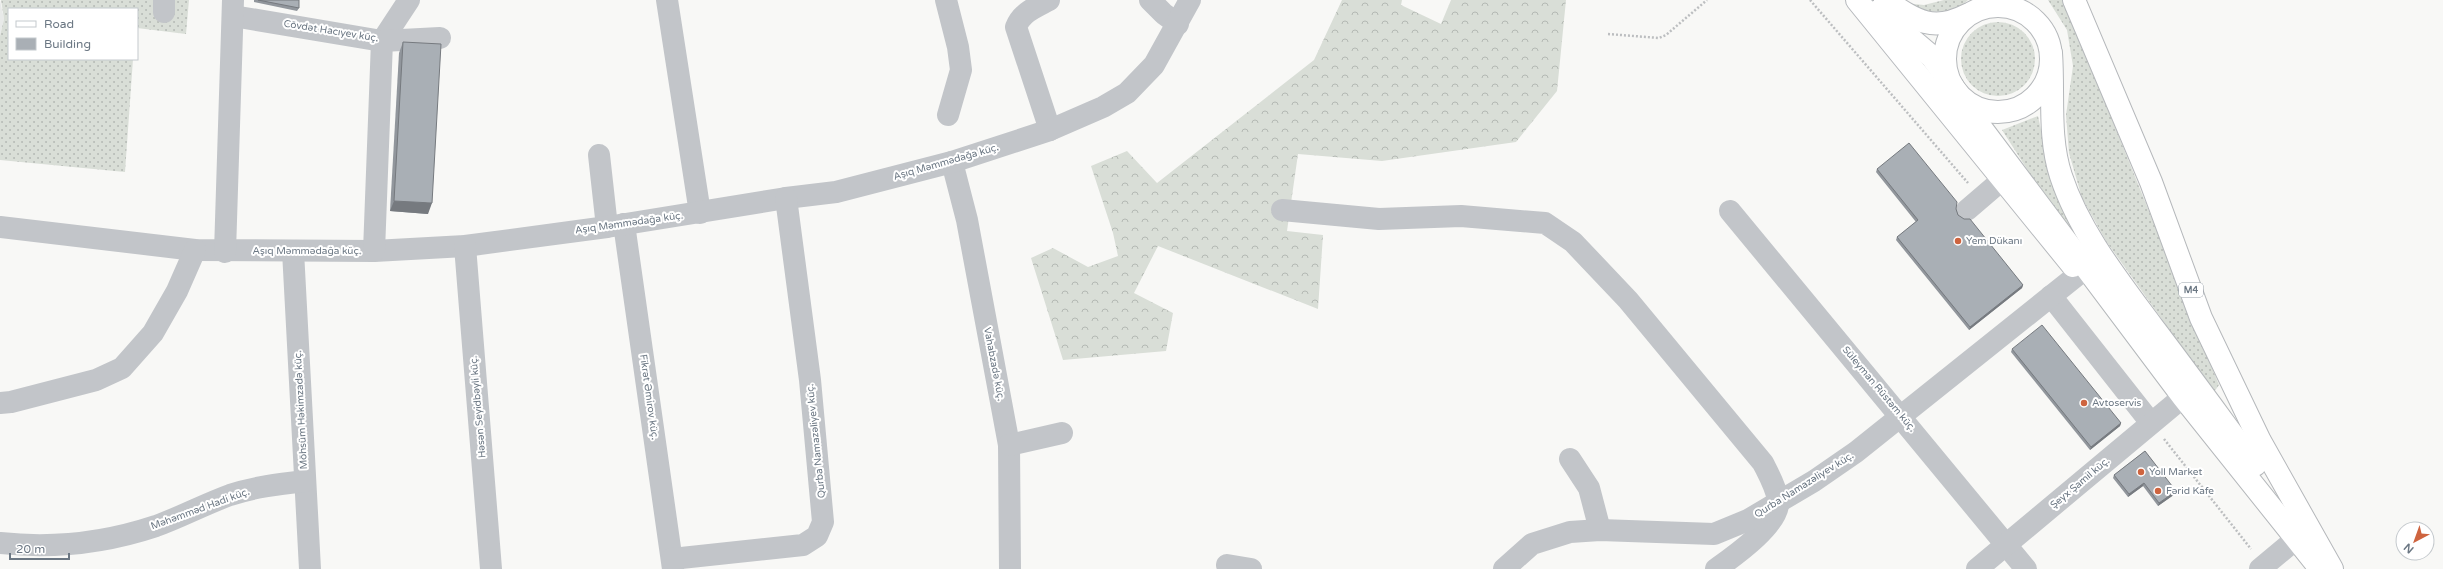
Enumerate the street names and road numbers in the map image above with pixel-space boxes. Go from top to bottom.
street label: Cövdət Hacıyev küç. [283,18,379,44]
street label: Aşıq Məmmədağa küç. [892,141,1000,183]
street label: Aşıq Məmmədağa küç. [574,209,684,237]
street label: Aşıq Məmmədağa küç. [253,245,361,257]
road number: M4 [2179,283,2203,297]
street label: Vahabzadə küç. [981,326,1007,402]
street label: Süleyman Rüstəm küç. [1840,344,1918,434]
street label: Möhsüm Həkimzadə küç. [292,350,310,470]
street label: Fikrət Əmirov küç. [637,353,661,441]
street label: Həsən Seyidbəyli küç. [468,355,488,459]
street label: Qurba Namazəliyev küç. [804,383,828,499]
street label: Qurba Namazəliyev küç. [1752,449,1856,521]
street label: Şeyx Şamil küç. [2048,455,2112,511]
street label: Məhəmməd Hadi küç. [149,486,251,532]

